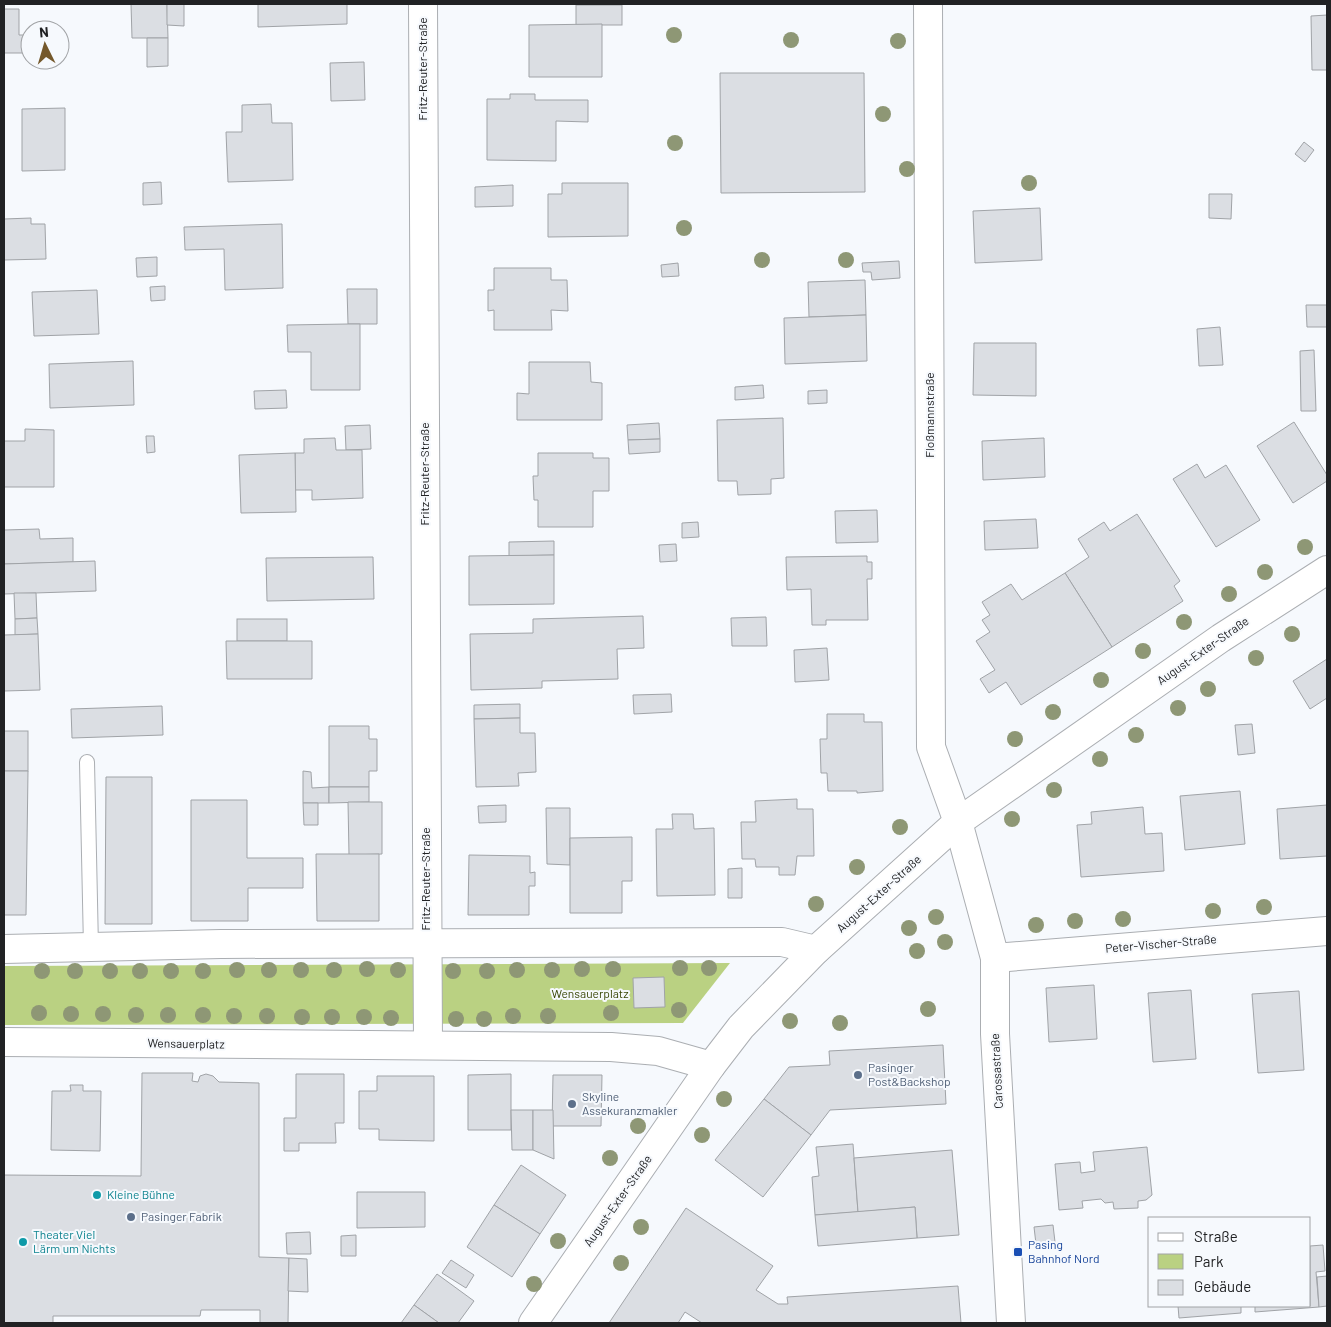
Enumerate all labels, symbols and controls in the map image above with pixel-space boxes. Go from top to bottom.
street label: Fritz-Reuter-Straße [415,17,429,121]
north arrow [20,20,70,70]
text: N [38,23,49,40]
street label: Floßmannstraße [922,372,936,458]
street label: Fritz-Reuter-Straße [417,422,431,526]
street label: August-Exter-Straße [1154,613,1251,687]
street label: Fritz-Reuter-Straße [418,827,432,931]
street label: August-Exter-Straße [833,852,923,935]
street label: Peter-Vischer-Straße [1105,931,1217,955]
park label: Wensauerplatz [551,986,629,1000]
street label: Carossastraße [987,1033,1005,1109]
street label: Wensauerplatz [147,1035,225,1051]
place label: Pasinger Post&Backshop [868,1060,951,1088]
marker: Pasinger Post&Backshop [852,1069,864,1081]
place label: Skyline Assekuranzmakler [582,1089,678,1117]
marker: Skyline Assekuranzmakler [566,1098,578,1110]
street label: August-Exter-Straße [580,1152,654,1249]
place label: Kleine Bühne [107,1187,175,1201]
marker: Kleine Bühne [91,1189,103,1201]
place label: Pasinger Fabrik [141,1209,222,1223]
marker: Pasinger Fabrik [125,1211,137,1223]
legend [1148,1217,1311,1307]
place label: Theater Viel Lärm um Nichts [33,1227,116,1255]
text: Straße [1194,1227,1238,1245]
marker: Theater Viel Lärm um Nichts [17,1236,29,1248]
place label: Pasing Bahnhof Nord [1028,1237,1100,1265]
marker: Pasing Bahnhof Nord [1012,1246,1024,1258]
text: Park [1194,1252,1224,1270]
text: Gebäude [1194,1277,1251,1295]

